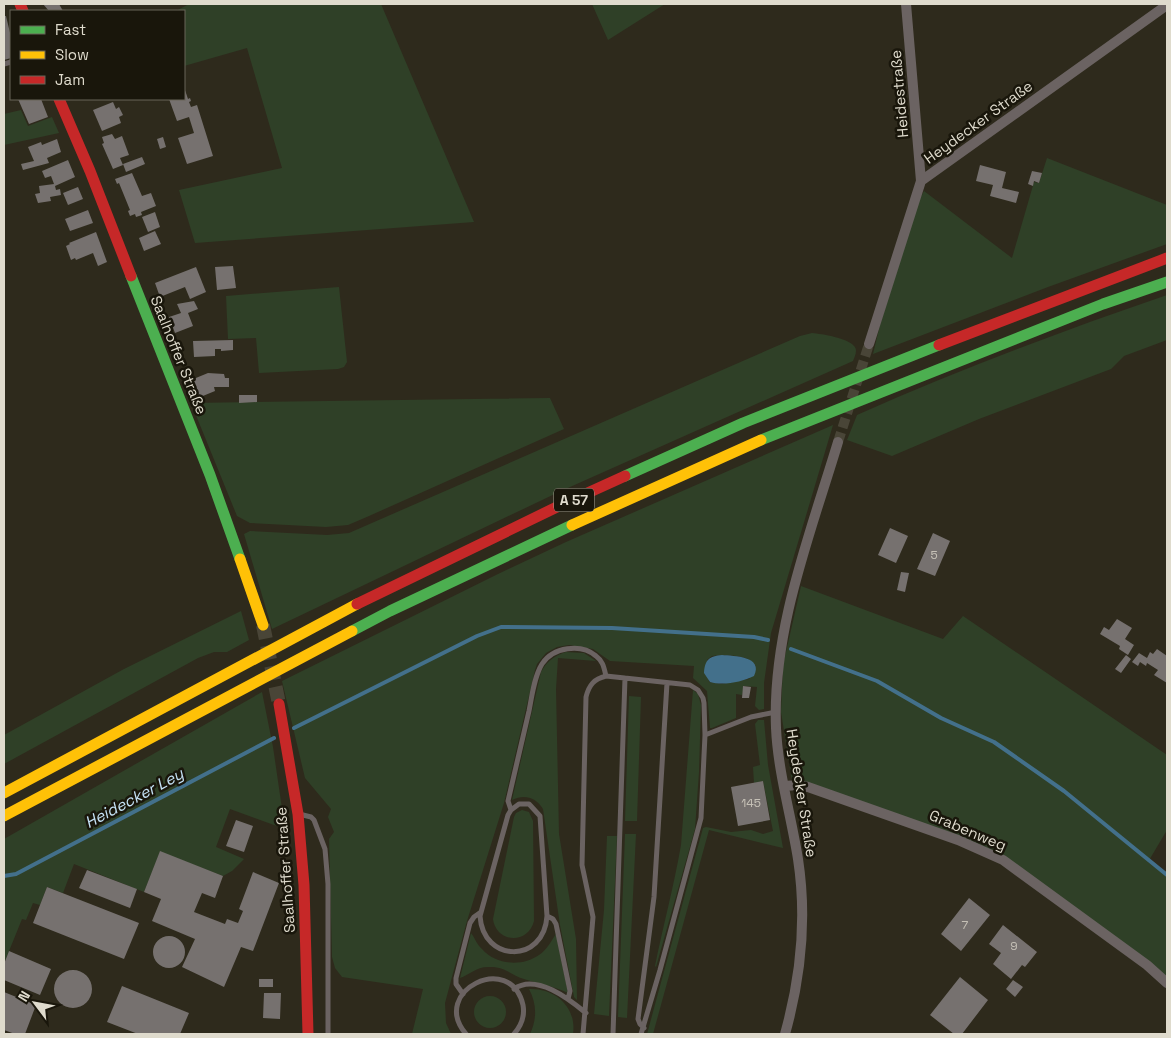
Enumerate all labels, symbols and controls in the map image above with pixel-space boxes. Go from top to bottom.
legend [10,10,185,100]
text: Fast [55,20,86,39]
text: Slow [55,45,89,64]
street label: Heidestraße [886,49,912,139]
text: Jam [55,70,85,89]
street label: Heydecker Straße [920,76,1036,168]
street label: Saalhoffer Straße [147,293,211,417]
road number: A 57 [554,488,594,512]
house number: 5 [930,547,938,563]
street label: Heydecker Straße [782,727,822,859]
water label: Heidecker Ley [81,763,188,833]
house number: 145 [741,795,761,811]
street label: Grabenweg [927,805,1009,855]
street label: Saalhoffer Straße [271,806,299,934]
house number: 7 [962,917,969,933]
house number: 9 [1010,938,1018,954]
north arrow [10,978,60,1028]
text: N [14,987,34,1005]

